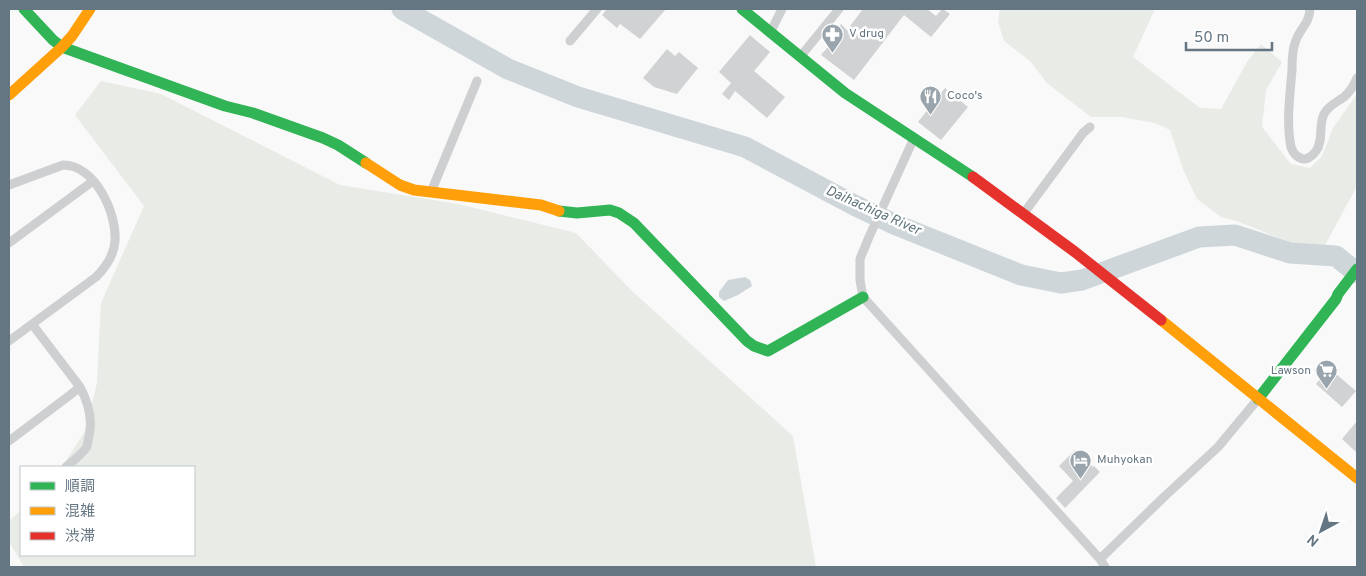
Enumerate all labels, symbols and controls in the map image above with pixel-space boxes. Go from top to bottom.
scale bar [1186,20,1272,52]
pharmacy icon: V drug [821,22,845,53]
place label: V drug [849,26,884,42]
text: 50 m [1194,29,1229,48]
restaurant icon: Coco's [919,84,943,115]
place label: Coco's [947,88,983,104]
water label: Daihachiga River [823,182,925,240]
supermarket icon: Lawson [1315,359,1339,390]
place label: Lawson [1271,363,1311,379]
hotel icon: Muhyokan [1069,448,1093,479]
place label: Muhyokan [1097,452,1152,468]
legend [20,466,195,556]
text: 順調 [65,478,95,497]
text: 混雑 [65,503,95,522]
north arrow [1296,506,1346,556]
text: 渋滞 [65,528,95,547]
text: N [1304,530,1323,550]

